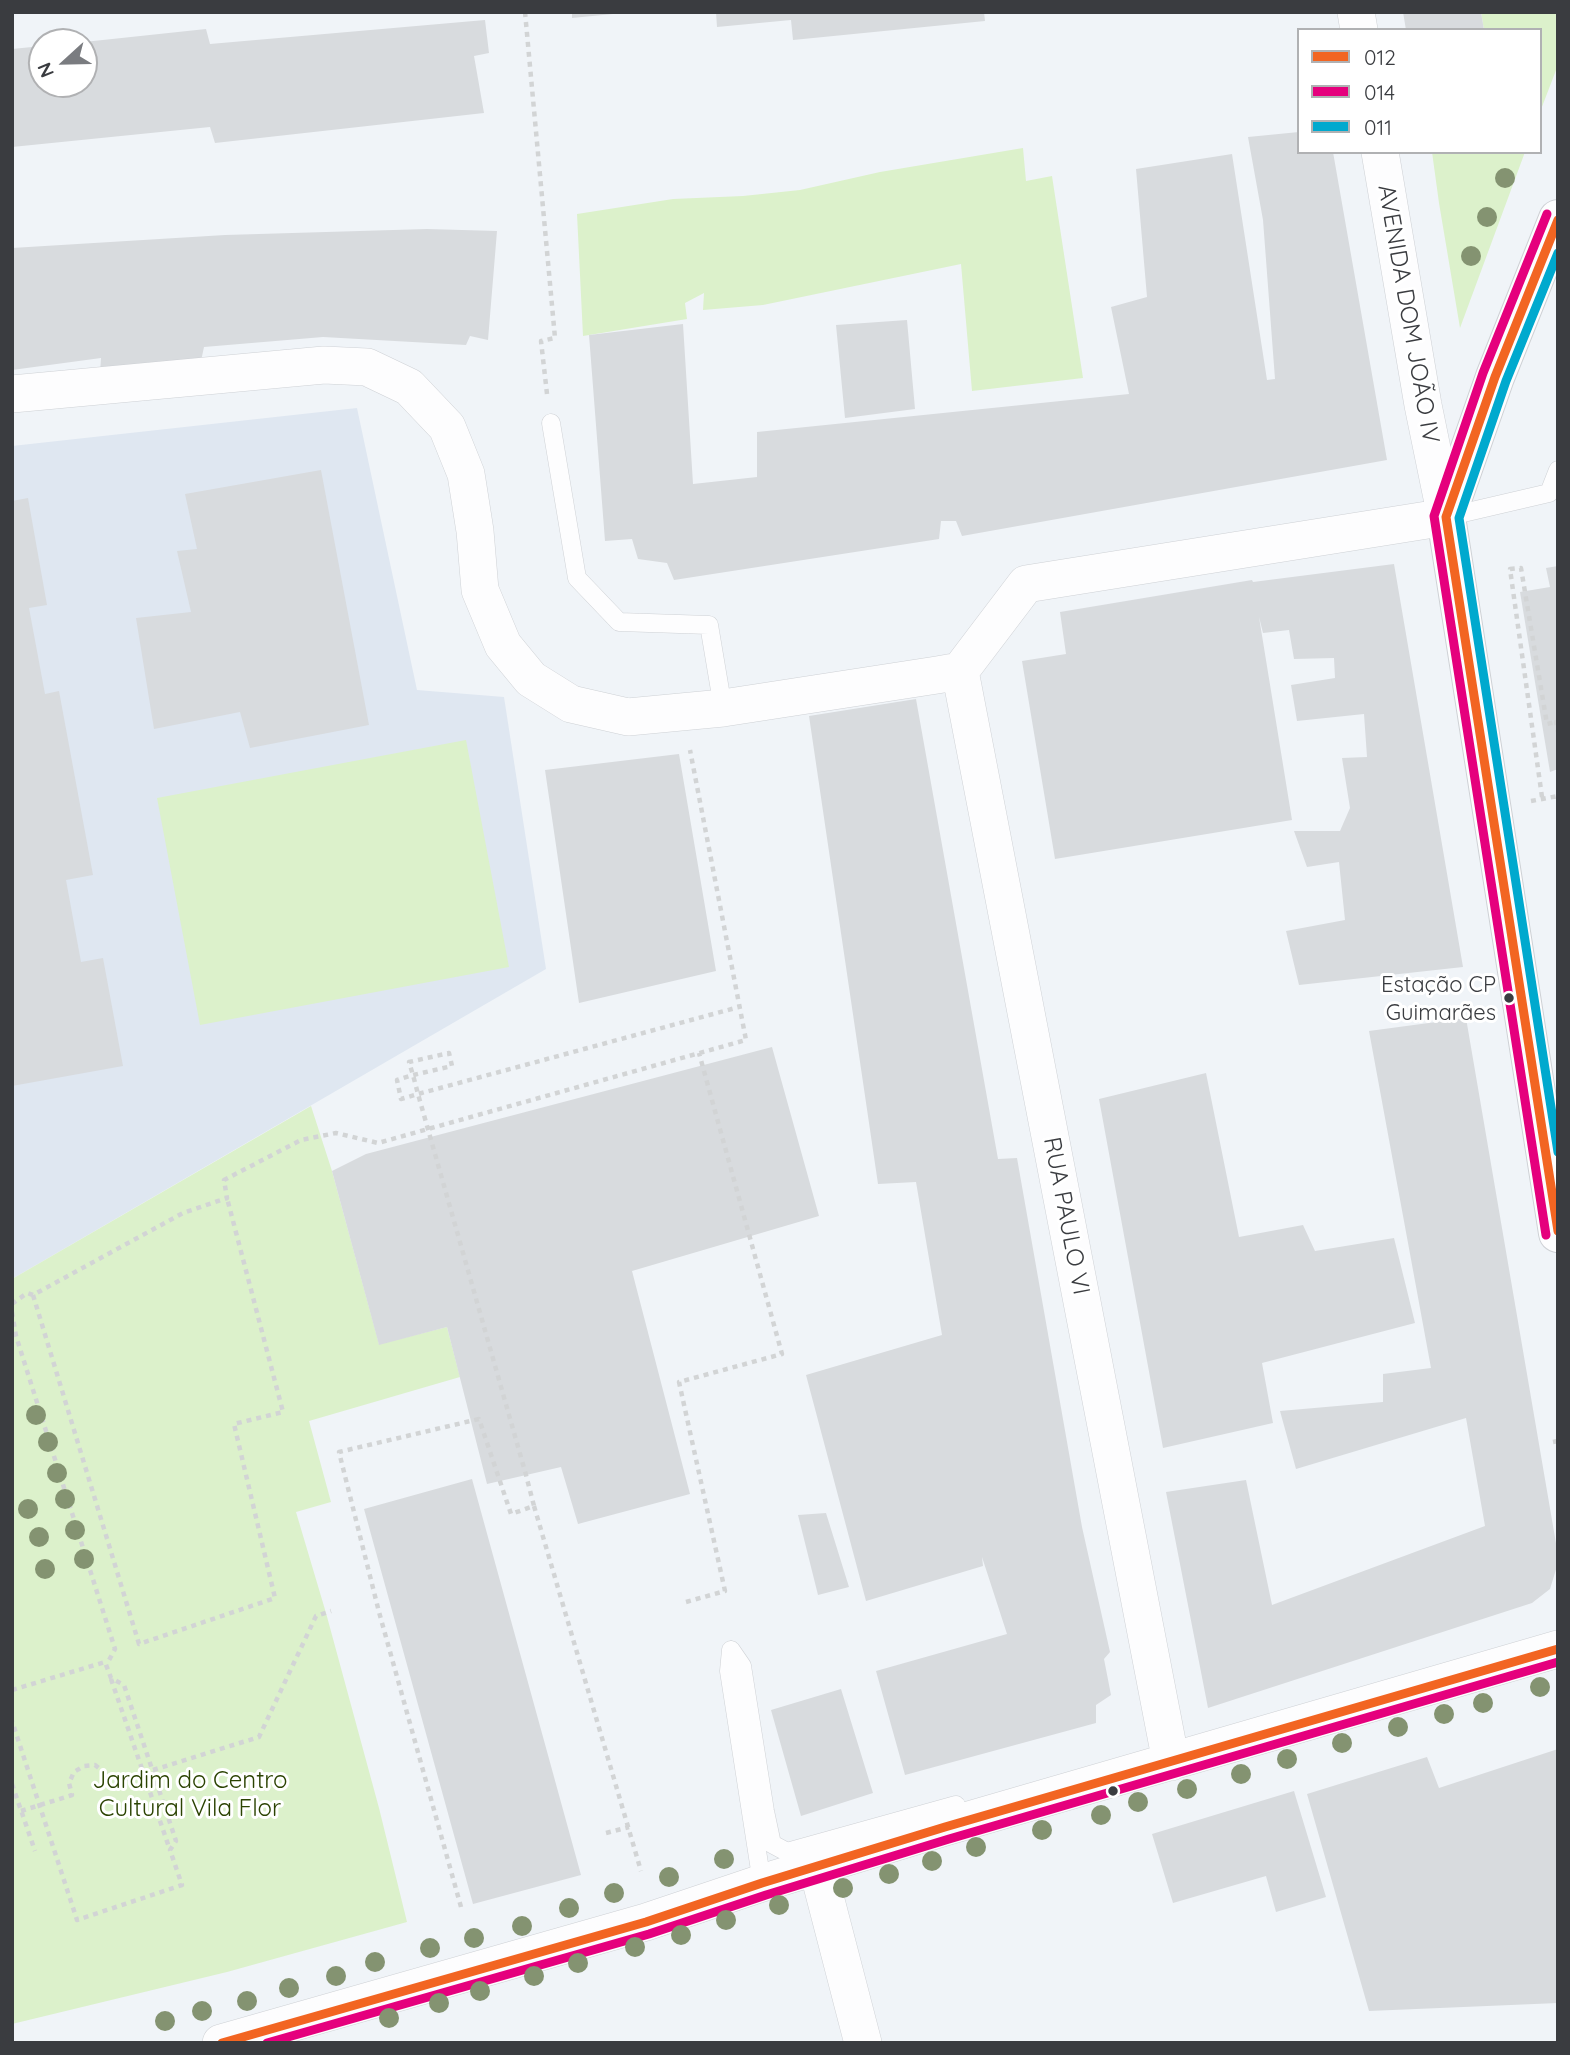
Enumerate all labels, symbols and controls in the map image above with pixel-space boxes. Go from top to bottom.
north arrow [28,28,98,98]
legend [1297,28,1542,154]
text: 012 [1364,44,1396,70]
text: N [32,59,59,81]
text: 014 [1364,79,1395,105]
text: 011 [1364,114,1392,140]
street label: AVENIDA DOM JOÃO IV [1371,182,1445,446]
place label: Estação CP Guimarães [1381,972,1496,1024]
marker: Estação CP Guimarães [1502,991,1516,1005]
street label: RUA PAULO VI [1037,1135,1095,1297]
park label: Jardim do Centro Cultural Vila Flor [92,1767,288,1823]
unlabelled marker [1106,1784,1120,1798]

